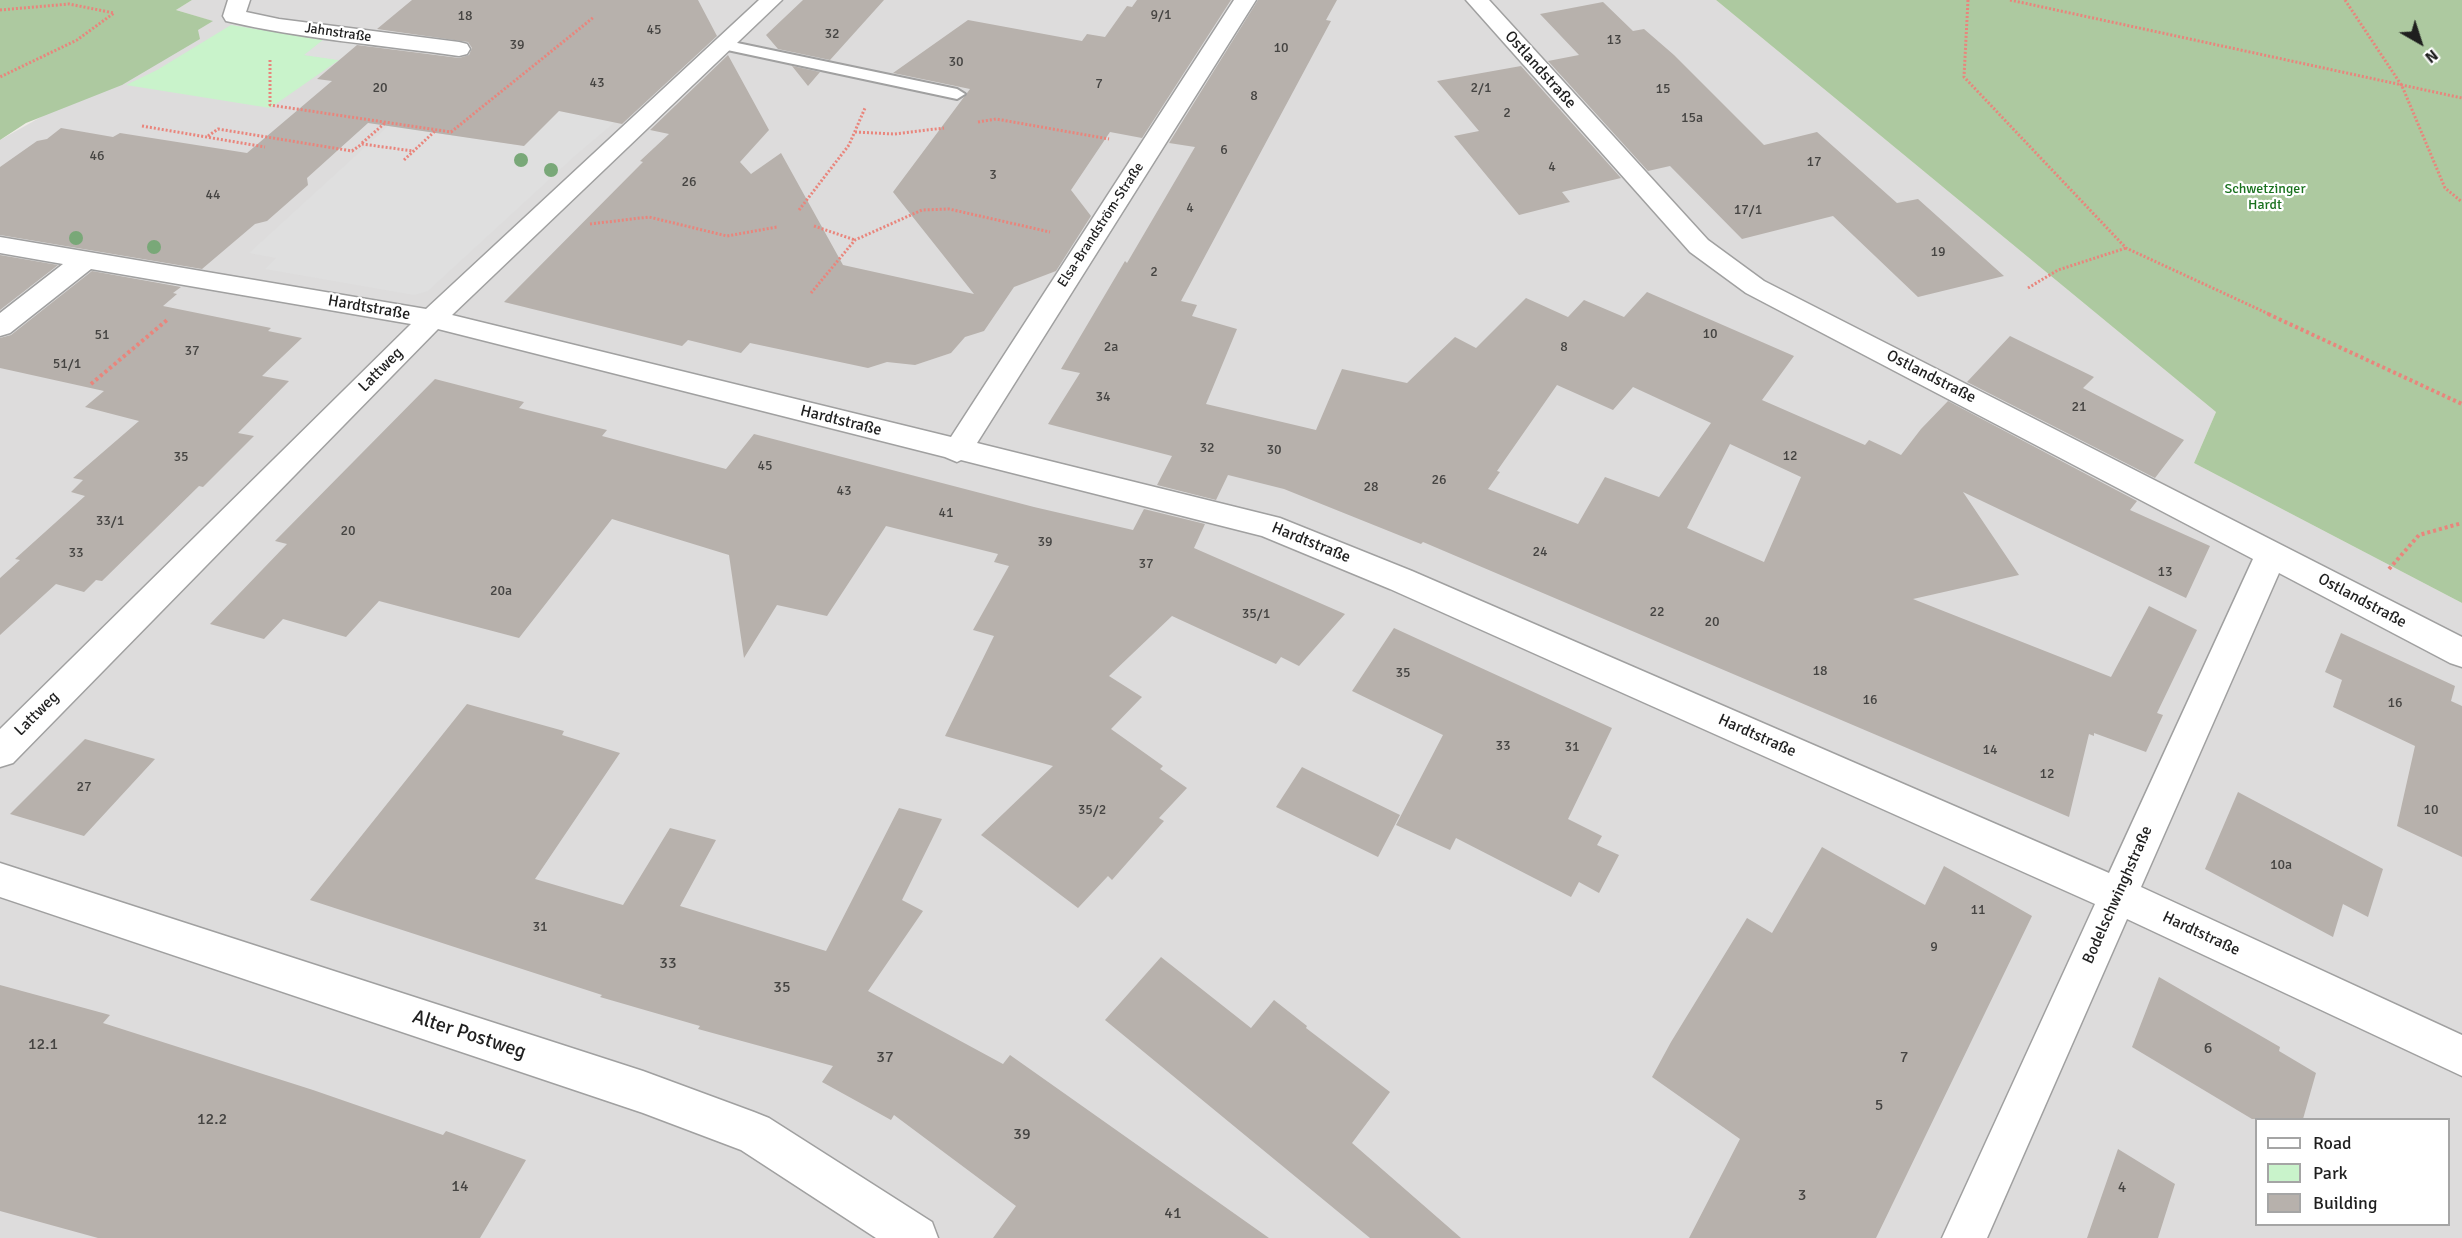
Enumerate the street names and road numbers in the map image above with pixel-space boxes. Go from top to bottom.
street label: Jahnstraße [304,20,372,46]
street label: Ostlandstraße [1500,27,1580,113]
street label: Elsa-Brandström-Straße [1054,159,1148,291]
street label: Hardtstraße [326,291,412,325]
street label: Lattweg [355,344,407,396]
street label: Ostlandstraße [1883,346,1979,408]
street label: Hardtstraße [798,402,884,440]
street label: Hardtstraße [1269,519,1353,567]
street label: Ostlandstraße [2314,570,2410,632]
street label: Lattweg [11,688,63,740]
street label: Hardtstraße [1715,710,1799,762]
street label: Bodelschwinghstraße [2079,823,2157,967]
street label: Hardtstraße [2159,908,2243,960]
street label: Alter Postweg [409,1005,529,1065]

